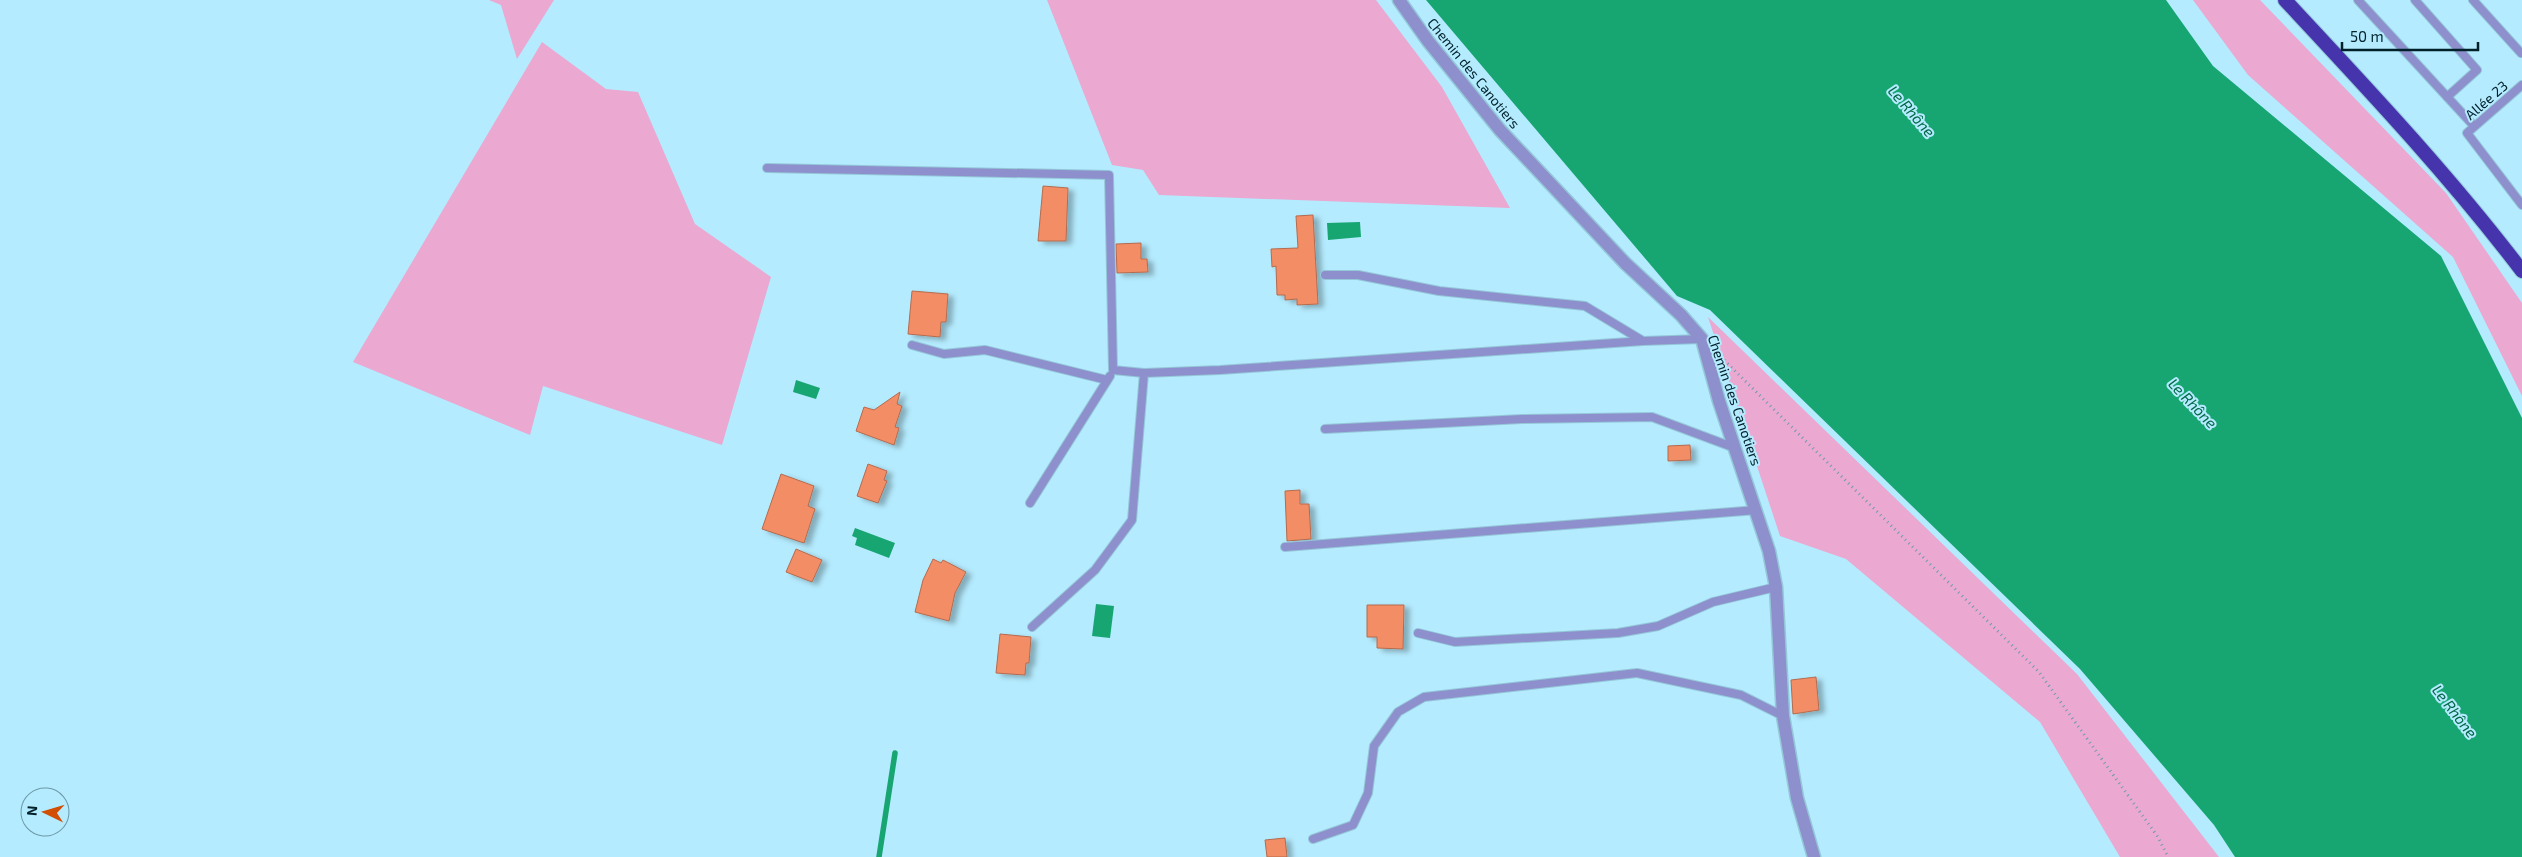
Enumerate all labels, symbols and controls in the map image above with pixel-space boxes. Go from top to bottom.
street label: Chemin des Canotiers [1424,14,1524,132]
scale bar [2342,20,2478,52]
text: 50 m [2350,27,2384,45]
street label: Allée 23 [2461,77,2511,123]
water label: Le Rhône [1885,82,1939,140]
street label: Chemin des Canotiers [1705,332,1765,468]
water label: Le Rhône [2165,374,2221,432]
water label: Le Rhône [2429,681,2481,741]
north arrow [20,787,70,837]
text: N [23,805,40,817]

